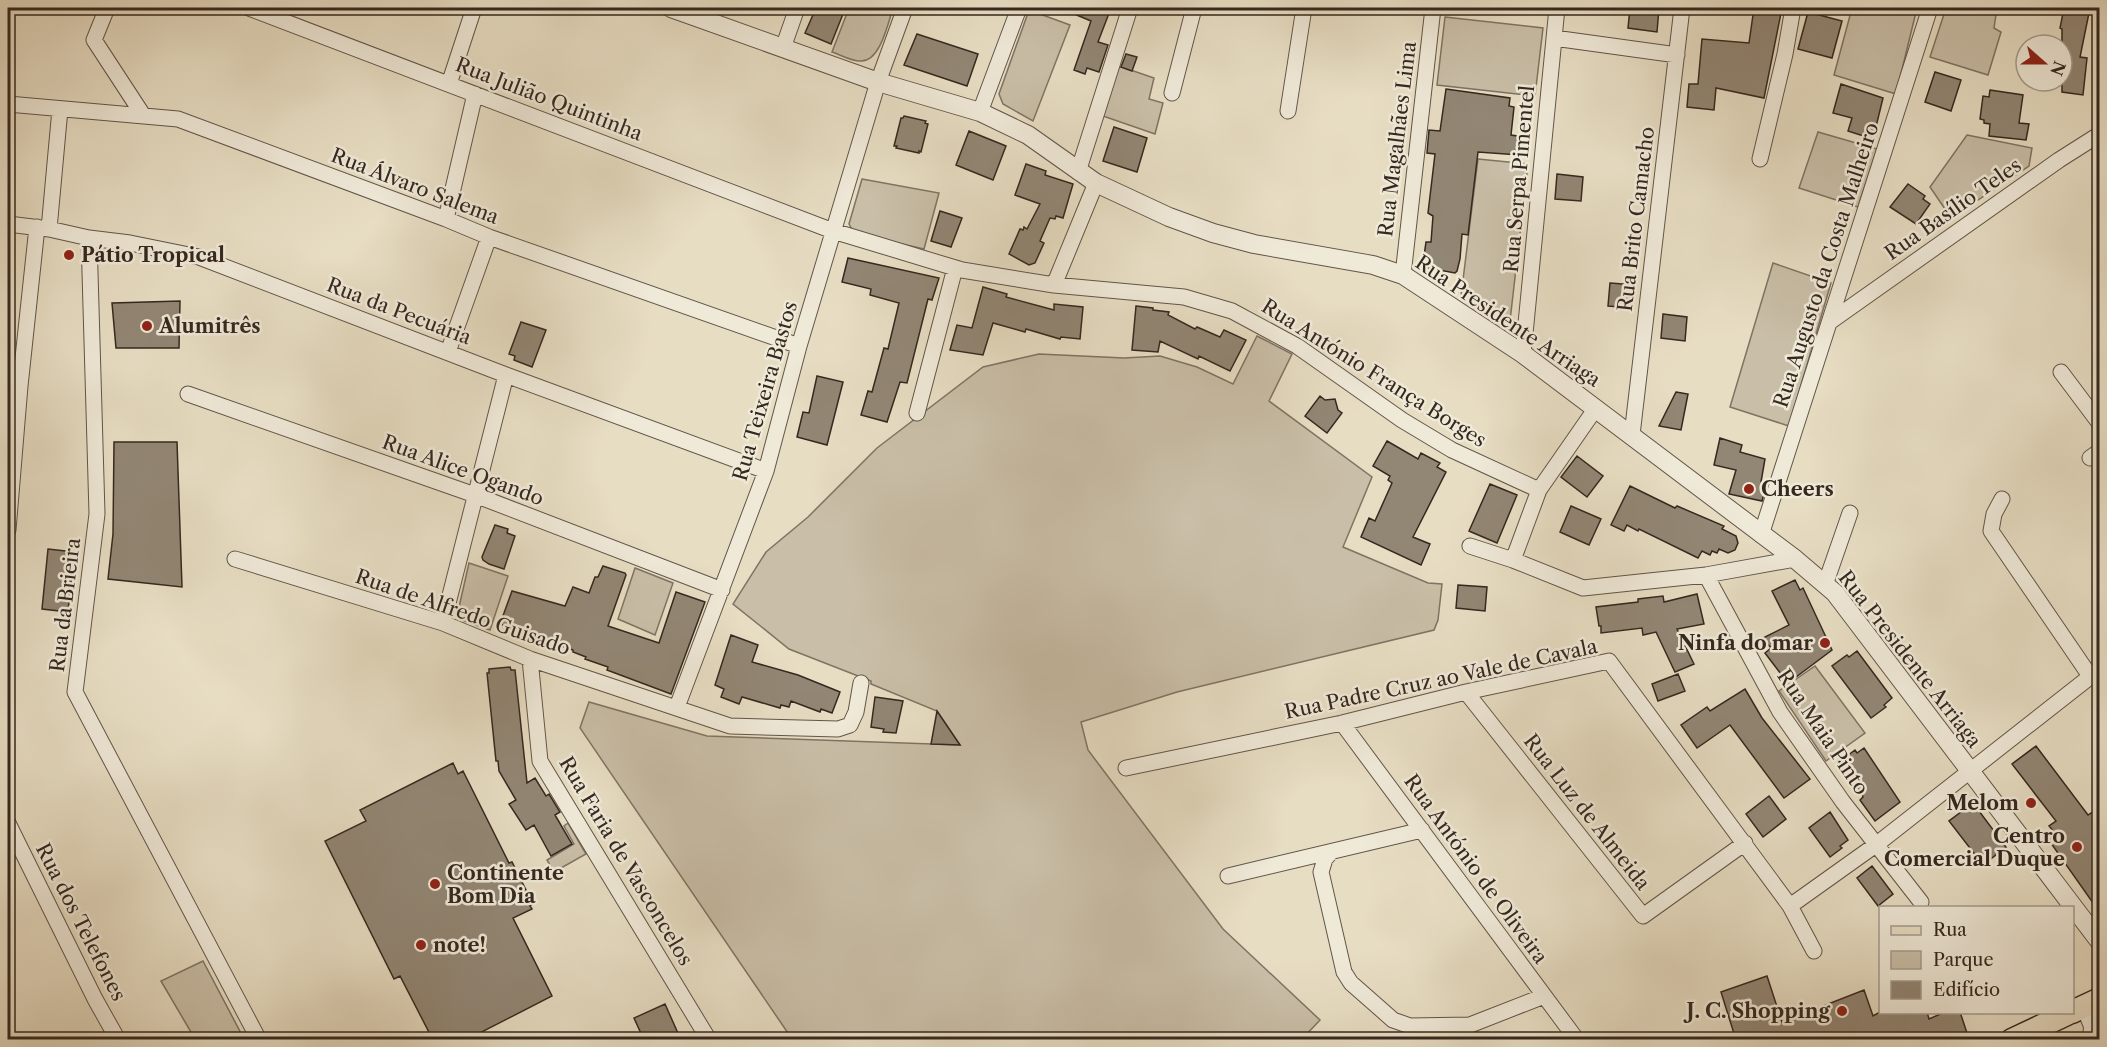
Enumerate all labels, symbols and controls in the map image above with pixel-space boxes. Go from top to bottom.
north arrow [2014,33,2074,93]
street label: Rua Magalhães Lima [1373,39,1421,238]
street label: Rua Julião Quintinha [452,52,646,146]
text: N [2046,58,2070,79]
street label: Rua Serpa Pimentel [1499,84,1539,274]
street label: Rua Augusto da Costa Malheiro [1768,119,1884,411]
street label: Rua Brito Camacho [1613,125,1659,313]
street label: Rua Álvaro Salema [328,142,503,229]
street label: Rua Basílio Teles [1880,153,2026,265]
place label: Pátio Tropical [81,243,225,267]
marker: Pátio Tropical [62,248,76,262]
street label: Rua Presidente Arriaga [1411,250,1605,392]
street label: Rua da Pecuária [323,272,475,350]
street label: Rua António França Borges [1257,294,1491,452]
street label: Rua Teixeira Bastos [728,298,802,484]
place label: Alumitrês [158,314,261,338]
marker: Alumitrês [140,319,154,333]
street label: Rua Alice Ogando [379,430,547,510]
place label: Cheers [1761,477,1834,501]
marker: Cheers [1742,482,1756,496]
street label: Rua da Brieira [45,536,85,673]
street label: Rua de Alfredo Guisado [352,564,574,660]
street label: Rua Presidente Arriaga [1833,566,1987,753]
place label: Ninfa do mar [1678,631,1813,655]
street label: Rua Padre Cruz ao Vale de Cavala [1282,634,1600,724]
marker: Ninfa do mar [1818,636,1832,650]
street label: Rua Maia Pinto [1772,665,1874,799]
street label: Rua Luz de Almeida [1519,729,1656,895]
street label: Rua Faria de Vasconcelos [554,752,698,970]
street label: Rua António de Oliveira [1399,770,1553,969]
place label: Melom [1947,791,2019,815]
marker: Melom [2024,796,2038,810]
place label: Centro Comercial Duque [1884,824,2065,871]
street label: Rua dos Telefones [31,839,131,1005]
marker: Centro Comercial Duque [2070,840,2084,854]
place label: Continente Bom Dia [447,861,564,908]
marker: Continente Bom Dia [428,877,442,891]
legend [1879,906,2074,1014]
text: Rua [1933,919,1967,941]
place label: note! [433,933,486,957]
marker: note! [414,938,428,952]
text: Parque [1933,949,1994,971]
text: Edifício [1933,979,2000,1001]
place label: J. C. Shopping [1683,999,1830,1023]
marker: J. C. Shopping [1835,1004,1849,1018]

